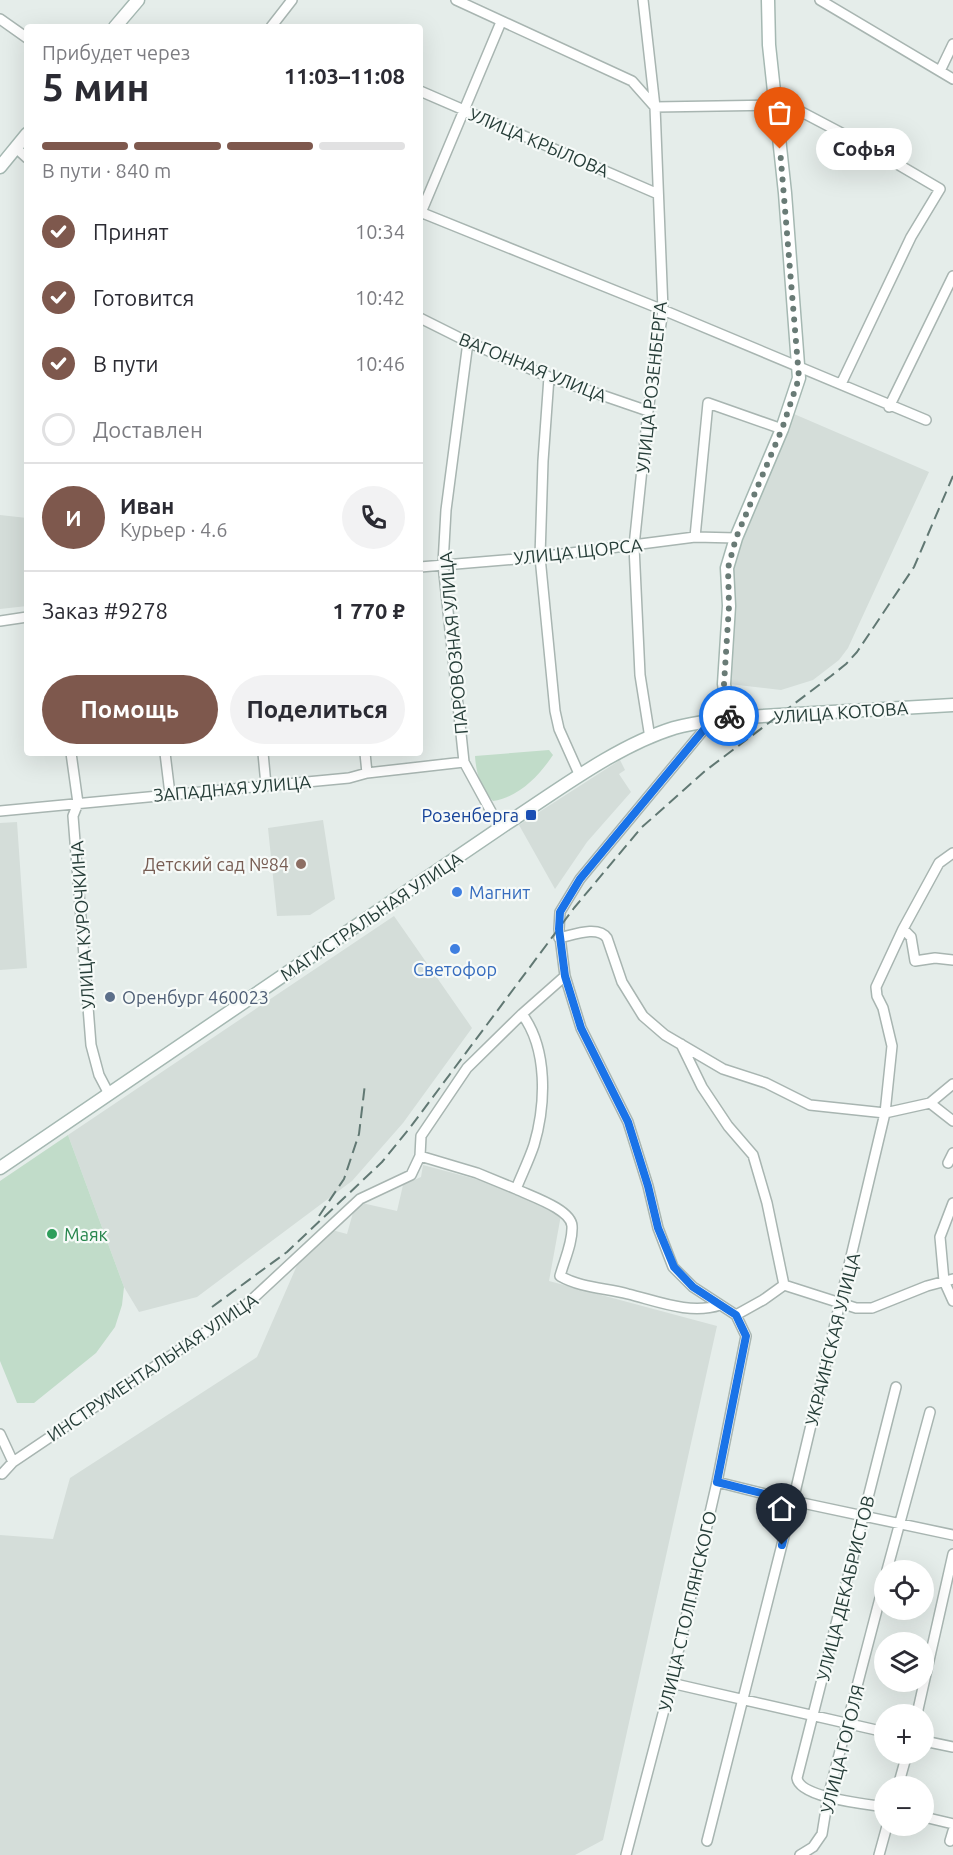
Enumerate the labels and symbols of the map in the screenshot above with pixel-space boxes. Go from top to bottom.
pin [754,87,805,149]
street label: УЛИЦА КРЫЛОВА [466,104,612,181]
callout: Софья [816,128,912,170]
street label: УЛИЦА РОЗЕНБЕРГА [632,300,670,474]
street label: ВАГОННАЯ УЛИЦА [456,328,610,406]
street label: УЛИЦА ЩОРСА [513,534,643,568]
street label: ПАРОВОЗНАЯ УЛИЦА [435,551,471,735]
courier [699,686,759,746]
street label: УЛИЦА КОТОВА [773,697,909,727]
street label: ЗАПАДНАЯ УЛИЦА [152,771,312,805]
place label: Розенберга [421,805,519,825]
marker: Розенберга [524,808,538,822]
street label: УЛИЦА КУРОЧКИНА [66,840,98,1010]
street label: МАГИСТРАЛЬНАЯ УЛИЦА [276,847,466,984]
place label: Детский сад №84 [143,854,289,874]
marker: Детский сад №84 [294,857,308,871]
place label: Магнит [469,882,530,902]
marker: Магнит [450,885,464,899]
marker: Светофор [448,942,462,956]
place label: Светофор [413,959,497,979]
place label: Оренбург 460023 [122,987,269,1007]
marker: Оренбург 460023 [103,990,117,1004]
place label: Маяк [64,1224,108,1244]
marker: Маяк [45,1227,59,1241]
street label: УКРАИНСКАЯ УЛИЦА [801,1250,863,1428]
street label: ИНСТРУМЕНТАЛЬНАЯ УЛИЦА [43,1289,261,1445]
pin [756,1483,807,1545]
street label: УЛИЦА ДЕКАБРИСТОВ [812,1493,878,1683]
street label: УЛИЦА СТОЛПЯНСКОГО [654,1509,720,1713]
street label: УЛИЦА ГОГОЛЯ [816,1682,868,1816]

